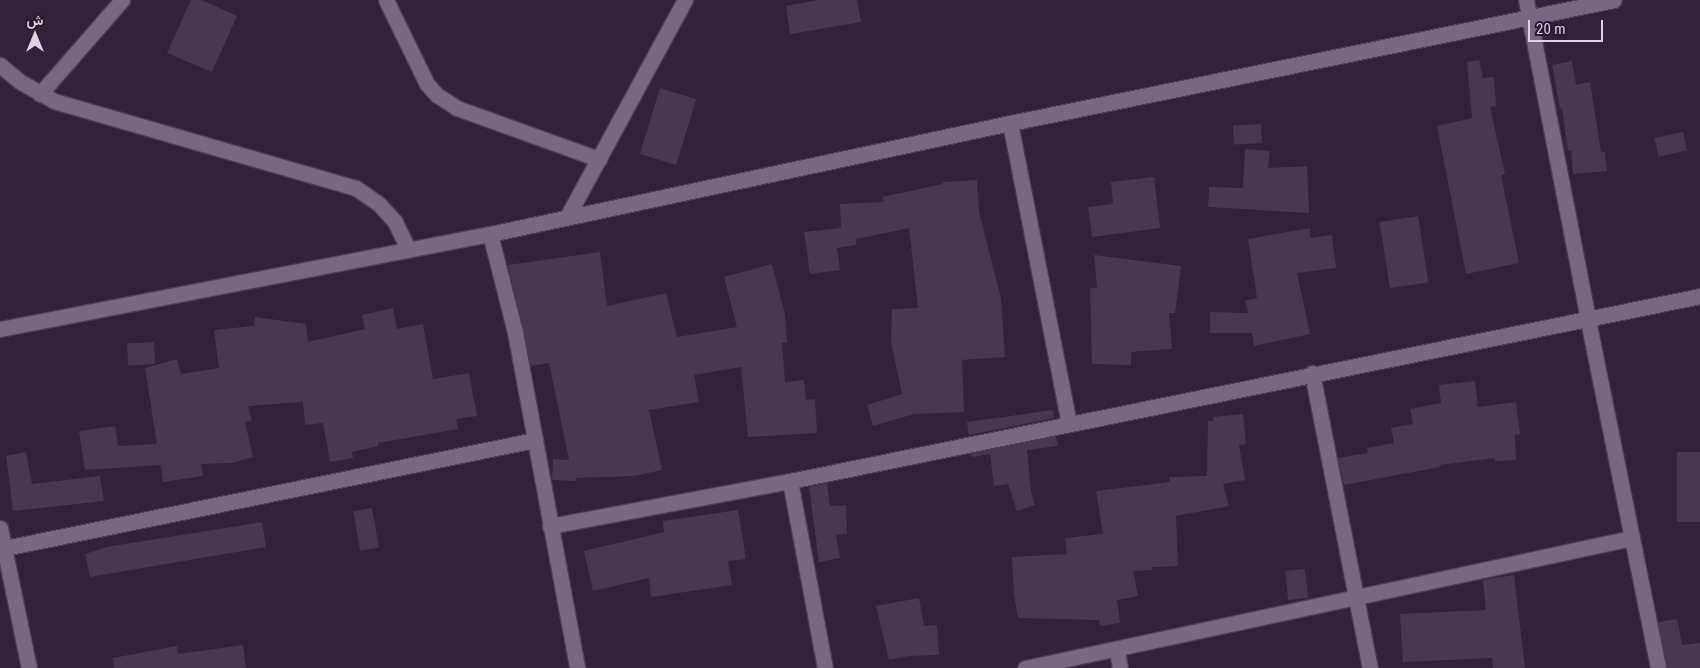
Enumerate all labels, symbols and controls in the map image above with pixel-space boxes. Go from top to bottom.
north arrow [10,10,60,60]
scale bar [1530,10,1605,42]
text: ش [27,12,43,28]
text: 20 m [1536,20,1566,38]

